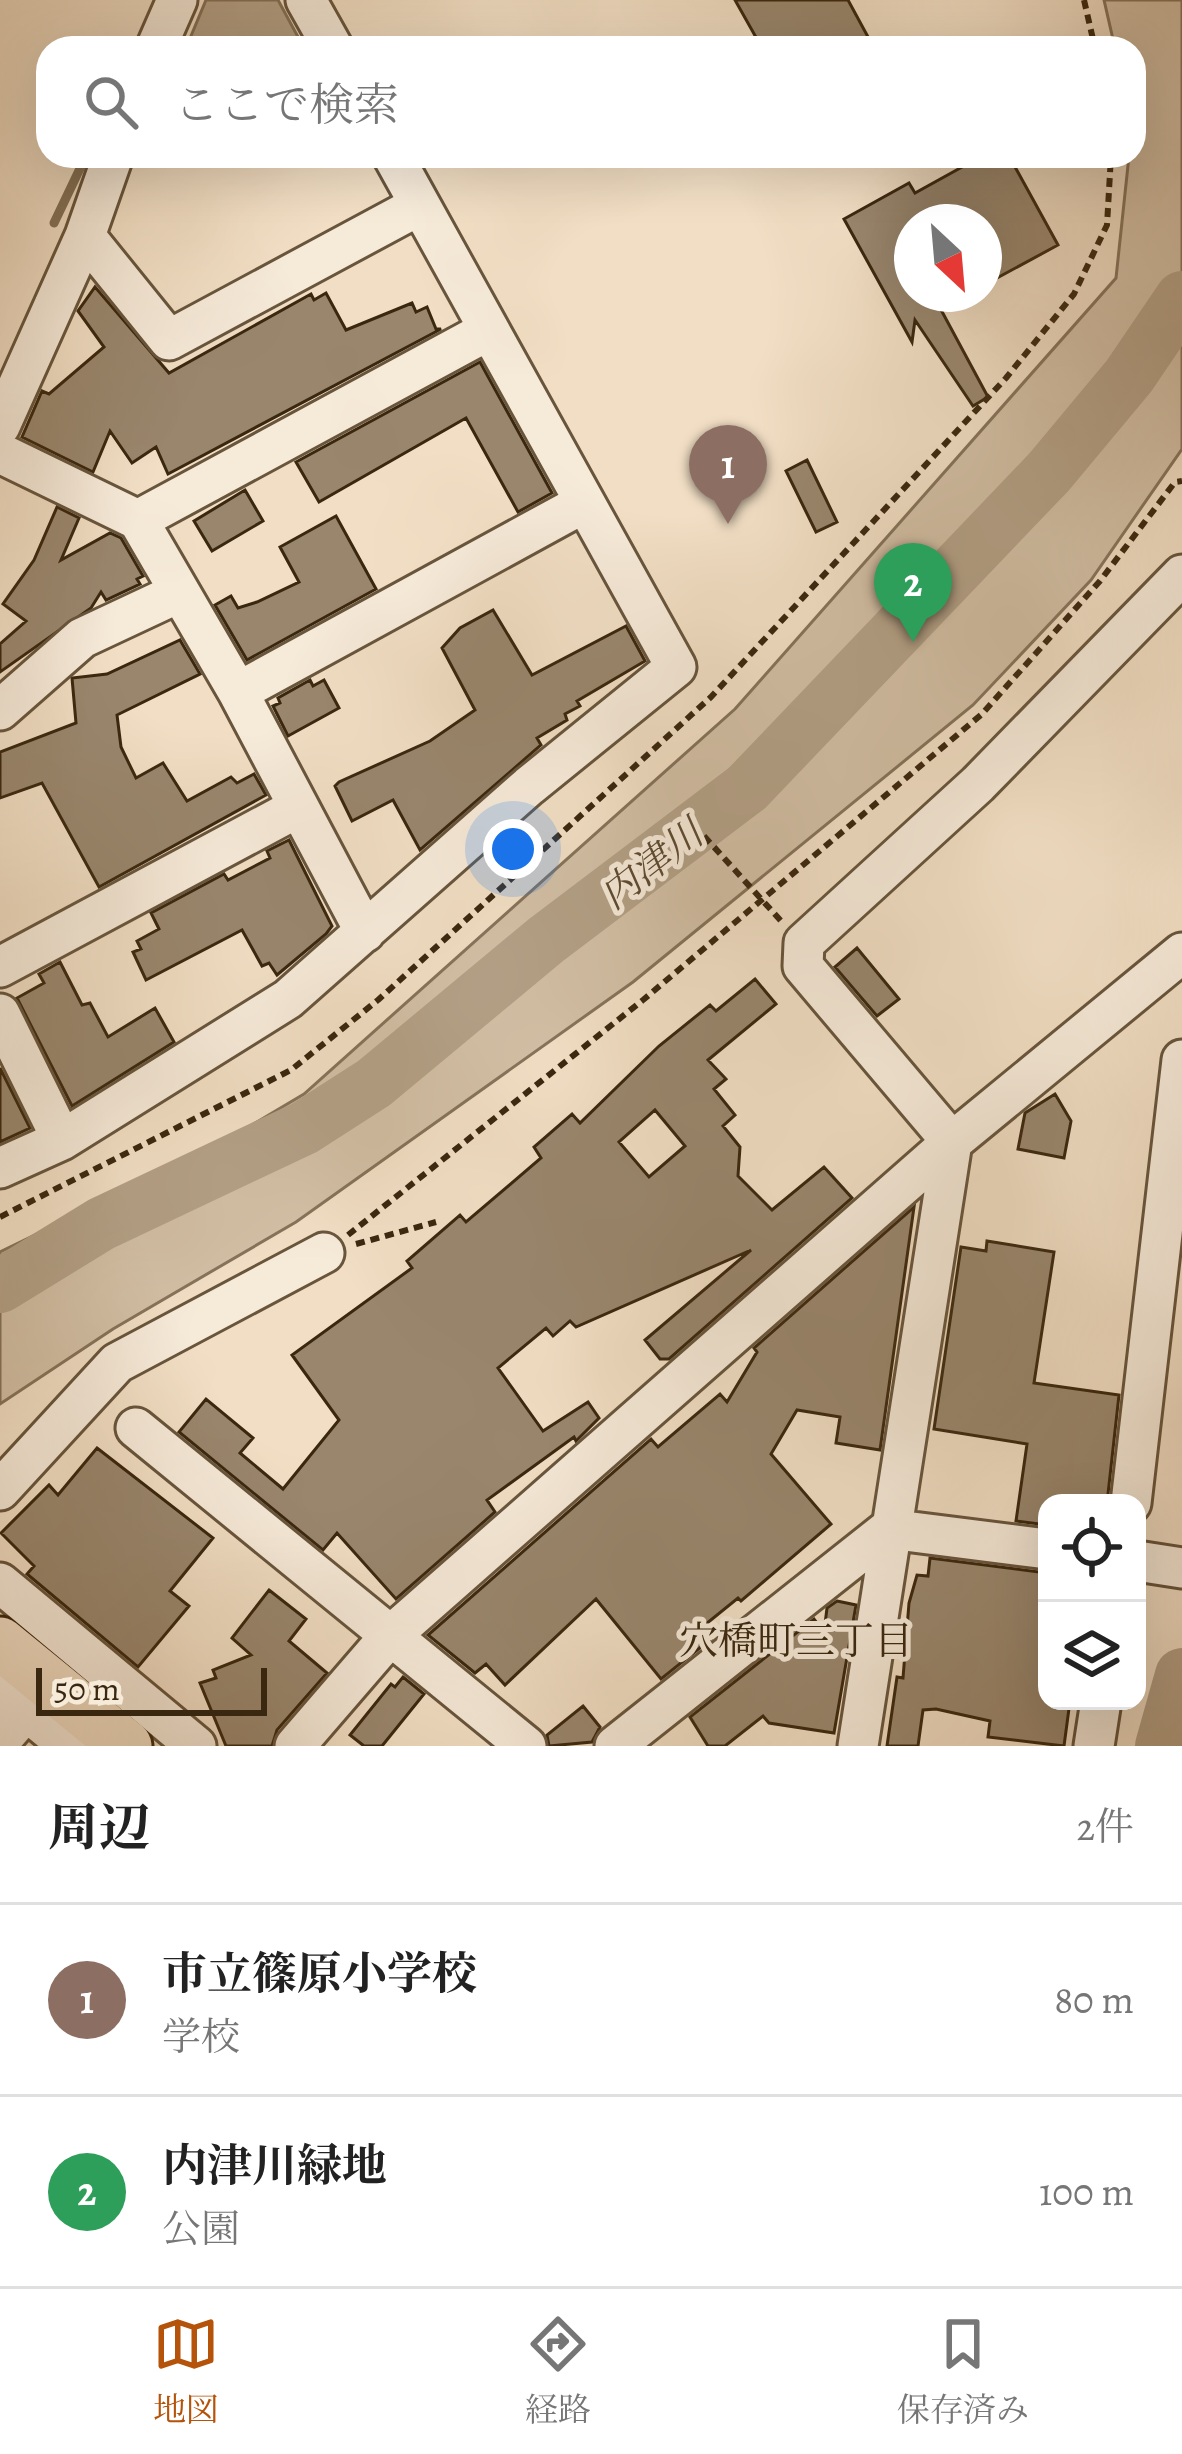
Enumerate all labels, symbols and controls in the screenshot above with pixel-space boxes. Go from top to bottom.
search box [36,36,1146,168]
icon: search [78,69,144,135]
text: ここで検索 [174,74,399,136]
north arrow [894,204,1002,312]
pin: 1 [689,425,767,524]
pin: 2 [874,543,952,642]
water label: 内津川 [589,805,717,921]
your location [483,819,543,879]
map controls [1038,1494,1146,1710]
button: locate [1038,1494,1146,1602]
button: layers [1038,1602,1146,1710]
district label: 穴橋町三丁目 [679,1614,913,1667]
scale bar [36,1662,267,1715]
text: 50 m [54,1666,120,1711]
text: 周辺 [48,1793,150,1863]
text: 2件 [1076,1800,1134,1853]
text: 市立篠原小学校 [162,1943,477,2005]
text: 1 [80,1973,94,2026]
text: 80 m [1054,1973,1134,2026]
text: 学校 [162,2010,240,2063]
text: 内津川緑地 [162,2135,387,2197]
text: 2 [78,2165,96,2218]
text: 100 m [1039,2165,1134,2218]
text: 公園 [162,2202,240,2255]
tab: 地図 [153,2311,219,2432]
tab: 経路 [525,2311,591,2432]
tab: 保存済み [897,2311,1029,2432]

